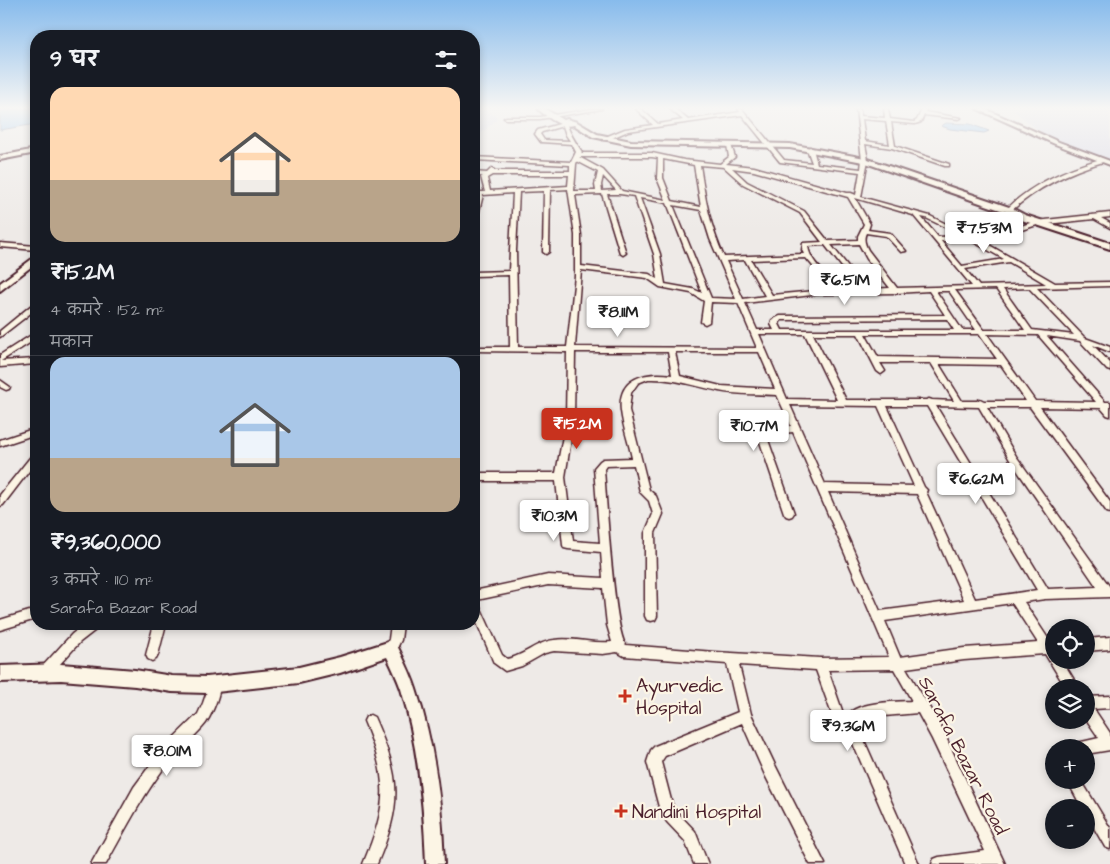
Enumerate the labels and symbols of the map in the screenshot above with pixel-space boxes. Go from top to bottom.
pin: ₹7.53M [943,212,1025,254]
pin: ₹6.51M [804,264,886,306]
pin: ₹8.11M [577,296,659,338]
pin: ₹15.2M [536,408,618,450]
pin: ₹10.7M [713,410,795,452]
pin: ₹6.62M [935,462,1017,505]
pin: ₹10.3M [513,500,595,542]
street label: Sarafa Bazar Road [911,672,1014,840]
place label: Ayurvedic Hospital [636,673,724,722]
marker: Ayurvedic Hospital [618,689,632,703]
pin: ₹9.36M [807,710,889,752]
pin: ₹8.01M [126,734,208,777]
place label: Nandini Hospital [632,799,761,826]
marker: Nandini Hospital [614,804,628,818]

